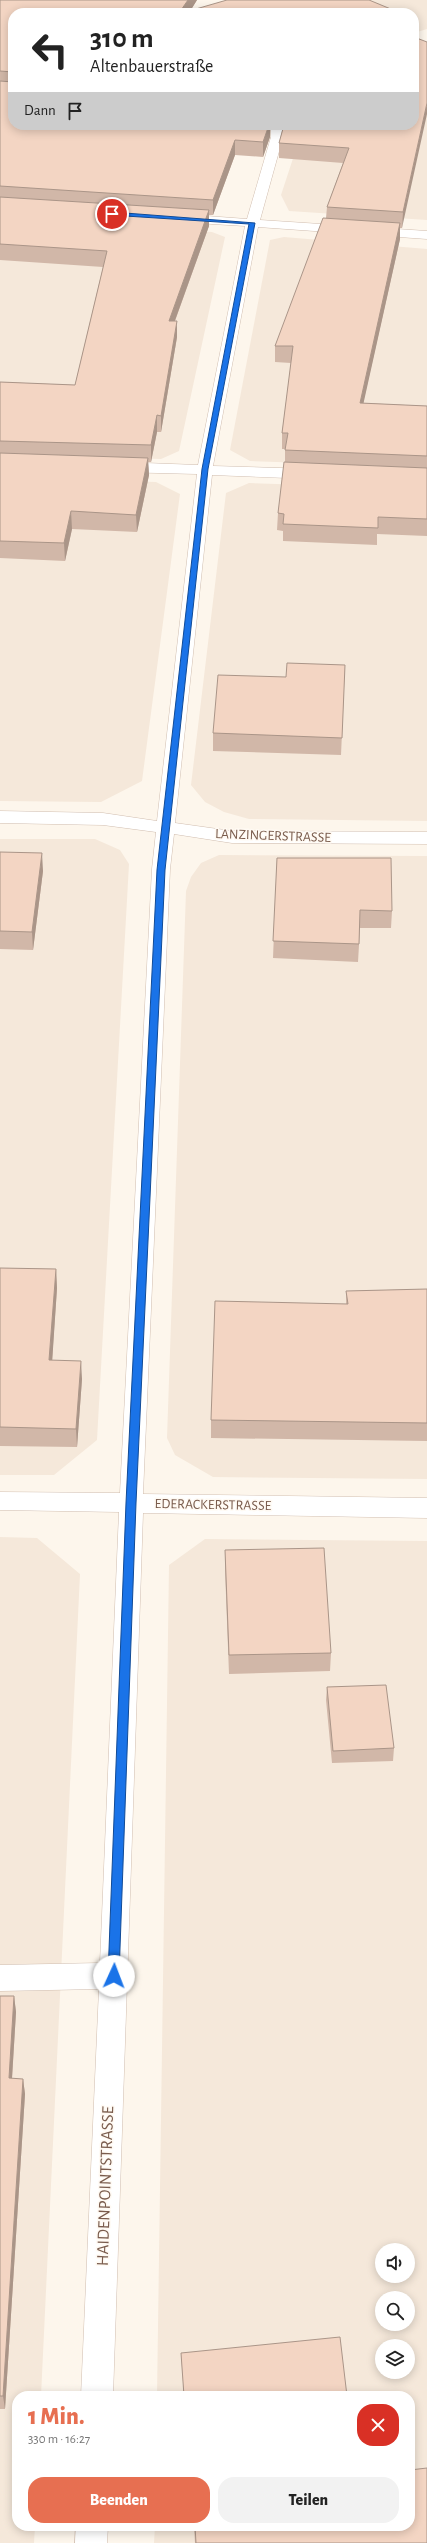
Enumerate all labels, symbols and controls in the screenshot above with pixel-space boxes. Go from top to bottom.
icon: left [24,24,76,76]
text: 310 m [90,25,154,53]
text: Altenbauerstraße [90,58,213,76]
icon: arrive [64,100,86,122]
text: Dann [24,103,56,118]
pin [95,197,129,231]
icon: arrive [101,203,123,225]
street label: LANZINGERSTRASSE [215,827,331,845]
street label: EDERACKERSTRASSE [155,1497,272,1513]
position arrow [93,1955,135,1997]
street label: HAIDENPOINTSTRASSE [94,2106,116,2266]
map controls [375,2243,415,2379]
button: sound [375,2243,415,2283]
button: search [375,2291,415,2331]
button: layers [375,2339,415,2379]
button: close [357,2404,399,2446]
text: 1 Min. [28,2405,84,2429]
text: 330 m · 16:27 [28,2433,90,2446]
button: Beenden [28,2477,210,2523]
button: Teilen [218,2477,399,2523]

